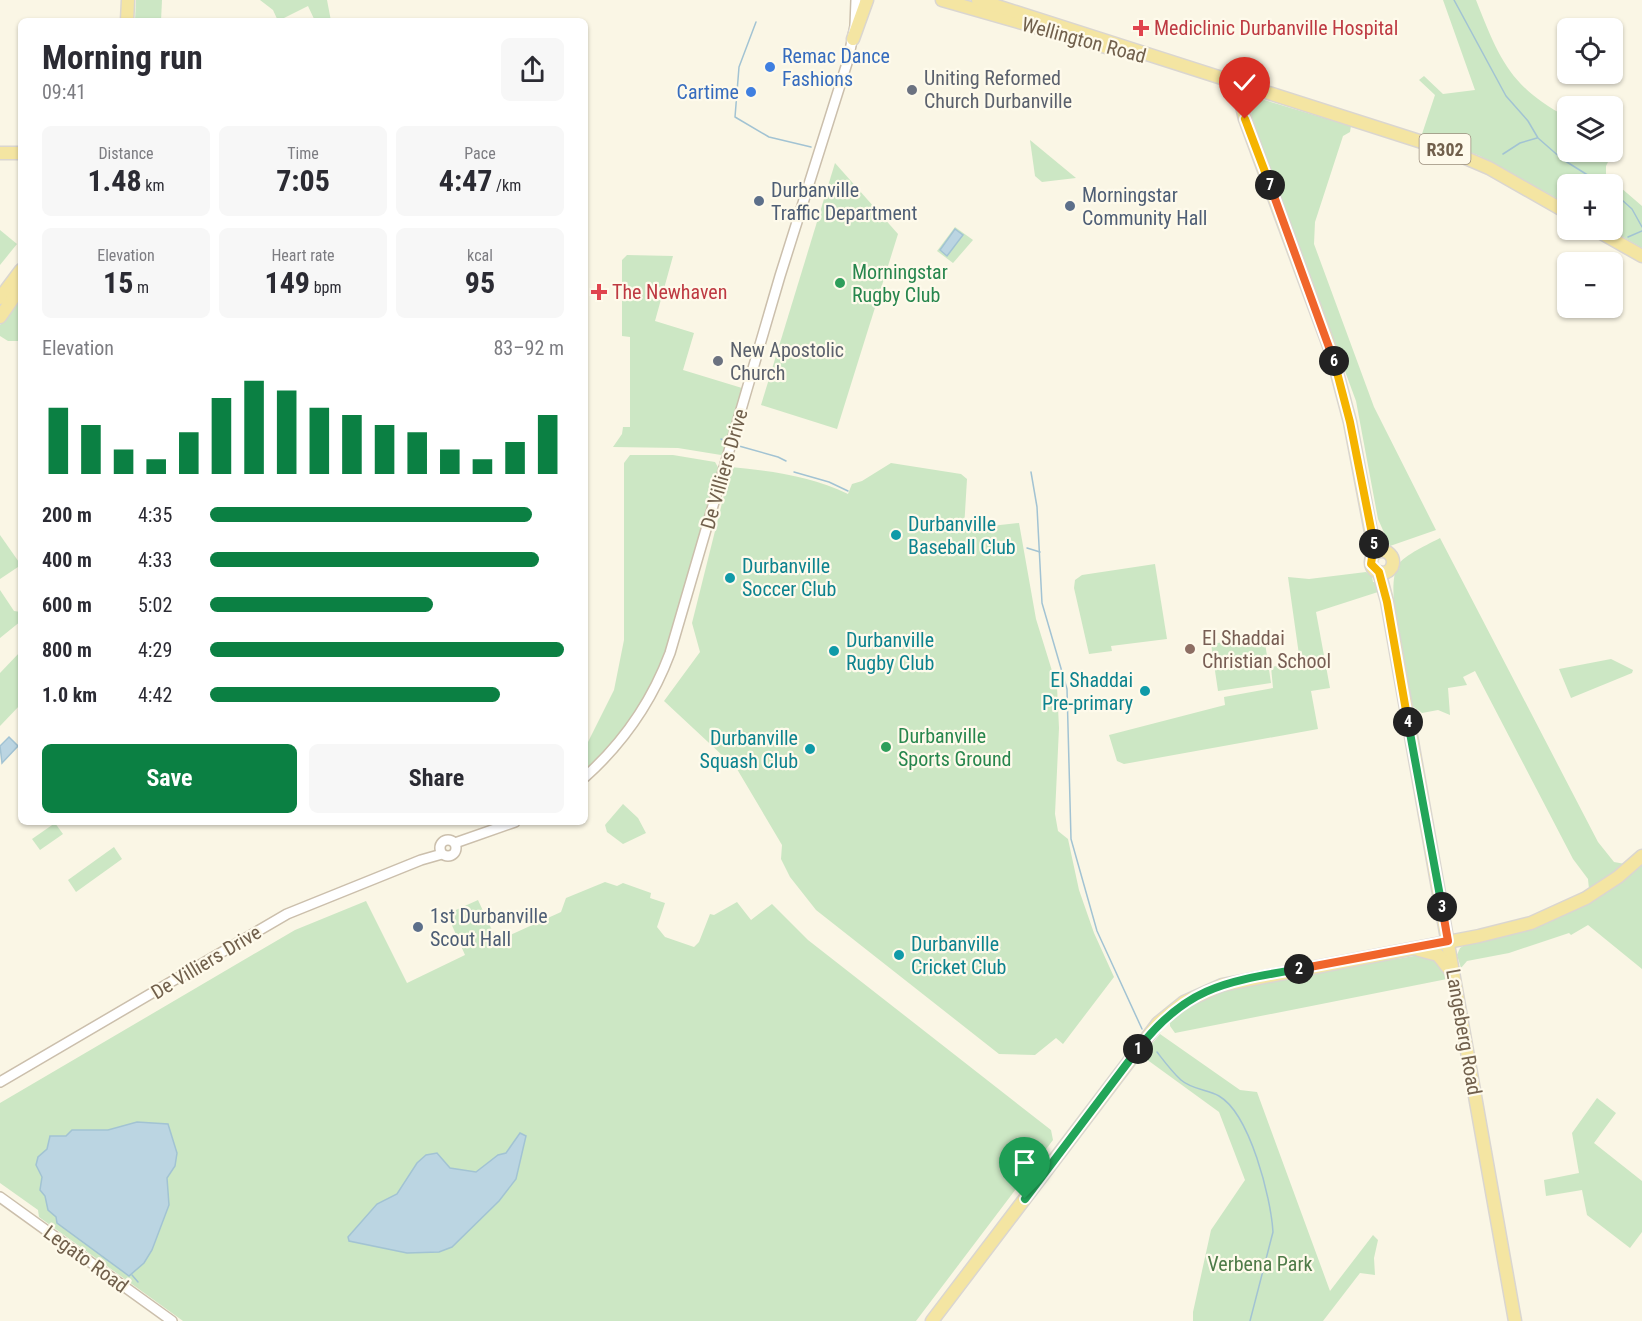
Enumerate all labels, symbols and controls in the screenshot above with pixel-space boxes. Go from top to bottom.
street label: Wellington Road [1019,12,1149,68]
place label: Mediclinic Durbanville Hospital [1154,16,1398,40]
map controls [1557,18,1623,318]
button: locate [1557,18,1623,84]
marker: Mediclinic Durbanville Hospital [1132,19,1150,37]
text: Morning run [42,38,203,77]
button: share [501,38,564,101]
place label: Remac Dance Fashions [782,44,890,91]
pin [1219,57,1270,119]
marker: Remac Dance Fashions [763,60,777,74]
place label: Uniting Reformed Church Durbanville [924,66,1072,113]
icon: check [1228,66,1261,99]
text: 09:41 [42,80,86,104]
place label: Cartime [677,80,739,104]
marker: Uniting Reformed Church Durbanville [905,83,919,97]
marker: Cartime [744,85,758,99]
button: layers [1557,96,1623,162]
road number: R302 [1420,134,1470,164]
text: Distance [98,144,154,163]
text: Time [287,144,319,163]
text: Pace [464,144,496,163]
text: 1.48 [87,163,142,198]
text: 7:05 [276,163,330,198]
text: 4:47 [439,163,492,198]
pin: 7 [1255,170,1285,200]
button: + [1557,174,1623,240]
text: 7 [1266,175,1274,194]
text: km [142,176,165,195]
text: /km [492,176,521,195]
place label: Durbanville Traffic Department [771,178,918,225]
place label: Morningstar Community Hall [1082,183,1207,230]
marker: Durbanville Traffic Department [752,194,766,208]
marker: Morningstar Community Hall [1063,199,1077,213]
text: Elevation [97,246,155,265]
text: Heart rate [271,246,335,265]
text: kcal [467,246,493,265]
button: − [1557,252,1623,318]
place label: Morningstar Rugby Club [852,260,948,307]
text: 15 [103,265,133,300]
text: 149 [265,265,310,300]
text: 95 [465,265,495,300]
marker: Morningstar Rugby Club [833,276,847,290]
text: m [133,278,149,297]
text: bpm [310,278,341,297]
place label: The Newhaven [612,280,727,304]
marker: The Newhaven [590,283,608,301]
text: Elevation [42,336,114,360]
text: 83–92 m [493,336,564,360]
place label: New Apostolic Church [730,338,844,385]
pin: 6 [1319,346,1349,376]
text: 6 [1330,351,1338,370]
marker: New Apostolic Church [711,354,725,368]
street label: De Villiers Drive [695,406,753,532]
text: 200 m [42,503,92,527]
text: 4:35 [138,503,172,527]
place label: Durbanville Baseball Club [908,512,1016,559]
marker: Durbanville Baseball Club [889,528,903,542]
pin: 5 [1359,529,1389,559]
text: 5 [1370,534,1378,553]
text: 400 m [42,548,92,572]
text: 4:33 [138,548,172,572]
place label: Durbanville Soccer Club [742,554,836,601]
marker: Durbanville Soccer Club [723,571,737,585]
text: 600 m [42,593,92,617]
text: 5:02 [138,593,172,617]
place label: El Shaddai Christian School [1202,626,1331,673]
place label: Durbanville Rugby Club [846,628,934,675]
text: 800 m [42,638,92,662]
text: 4:29 [138,638,172,662]
marker: El Shaddai Christian School [1183,642,1197,656]
marker: Durbanville Rugby Club [827,644,841,658]
place label: El Shaddai Pre-primary [1042,668,1133,715]
text: 1.0 km [42,683,97,707]
text: 4:42 [138,683,172,707]
marker: El Shaddai Pre-primary [1138,684,1152,698]
pin: 4 [1393,707,1423,737]
text: 4 [1404,712,1412,731]
place label: Durbanville Sports Ground [898,724,1012,771]
place label: Durbanville Squash Club [700,726,798,773]
marker: Durbanville Sports Ground [879,740,893,754]
marker: Durbanville Squash Club [803,742,817,756]
button: Save [42,744,297,813]
button: Share [309,744,564,813]
pin: 3 [1427,892,1457,922]
text: 3 [1438,897,1446,916]
place label: 1st Durbanville Scout Hall [430,904,548,951]
street label: De Villiers Drive [147,920,265,1004]
marker: 1st Durbanville Scout Hall [411,920,425,934]
place label: Durbanville Cricket Club [911,932,1006,979]
marker: Durbanville Cricket Club [892,948,906,962]
pin: 2 [1284,954,1314,984]
text: 2 [1295,959,1303,978]
street label: Langeberg Road [1441,967,1487,1097]
pin: 1 [1123,1034,1153,1064]
text: 1 [1134,1039,1142,1058]
pin [999,1137,1050,1199]
icon: arrive [1008,1146,1041,1179]
street label: Legato Road [39,1220,133,1298]
park label: Verbena Park [1207,1252,1313,1276]

